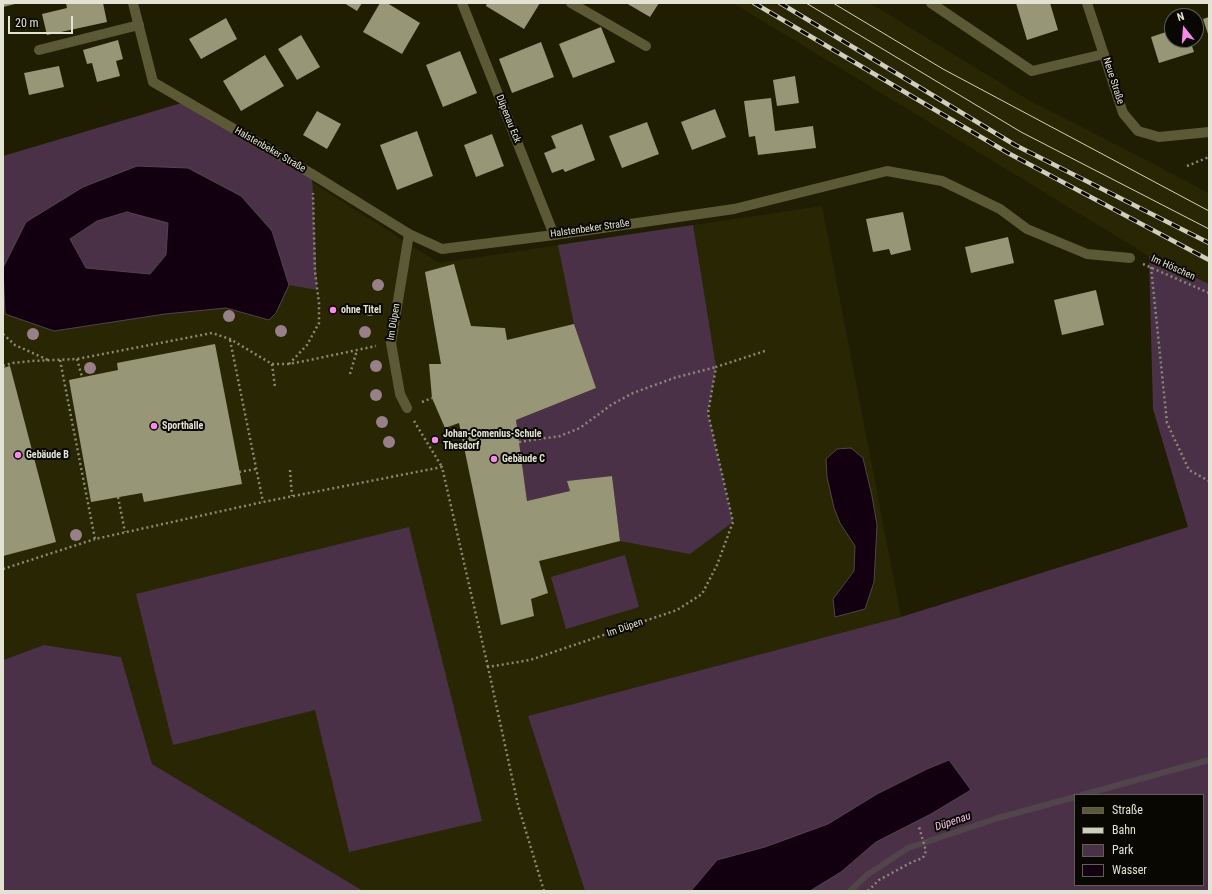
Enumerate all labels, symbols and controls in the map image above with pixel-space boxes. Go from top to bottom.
scale bar [10,8,75,34]
north arrow [1164,8,1204,48]
text: N [1176,10,1186,24]
text: 20 m [15,16,39,30]
street label: Neue Straße [1100,56,1126,106]
street label: Düpenau Eck [493,93,523,145]
street label: Halstenbeker Straße [232,125,308,175]
street label: Halstenbeker Straße [550,217,630,241]
street label: Im Höschen [1149,253,1197,283]
street label: Im Düpen [385,303,403,341]
place label: ohne Titel [341,304,381,316]
marker: ohne Titel [328,305,338,315]
place label: Sporthalle [162,420,203,432]
marker: Sporthalle [149,421,159,431]
place label: Johan-Comenius-Schule Thesdorf [443,428,542,452]
marker: Johan-Comenius-Schule Thesdorf [430,435,440,445]
place label: Gebäude B [26,449,69,461]
marker: Gebäude B [13,450,23,460]
place label: Gebäude C [502,453,545,465]
marker: Gebäude C [489,454,499,464]
street label: Im Düpen [605,616,645,640]
legend [1074,794,1204,886]
text: Straße [1112,803,1143,817]
water label: Düpenau [933,810,973,834]
text: Bahn [1112,823,1136,837]
text: Park [1112,843,1133,857]
text: Wasser [1112,863,1147,877]

